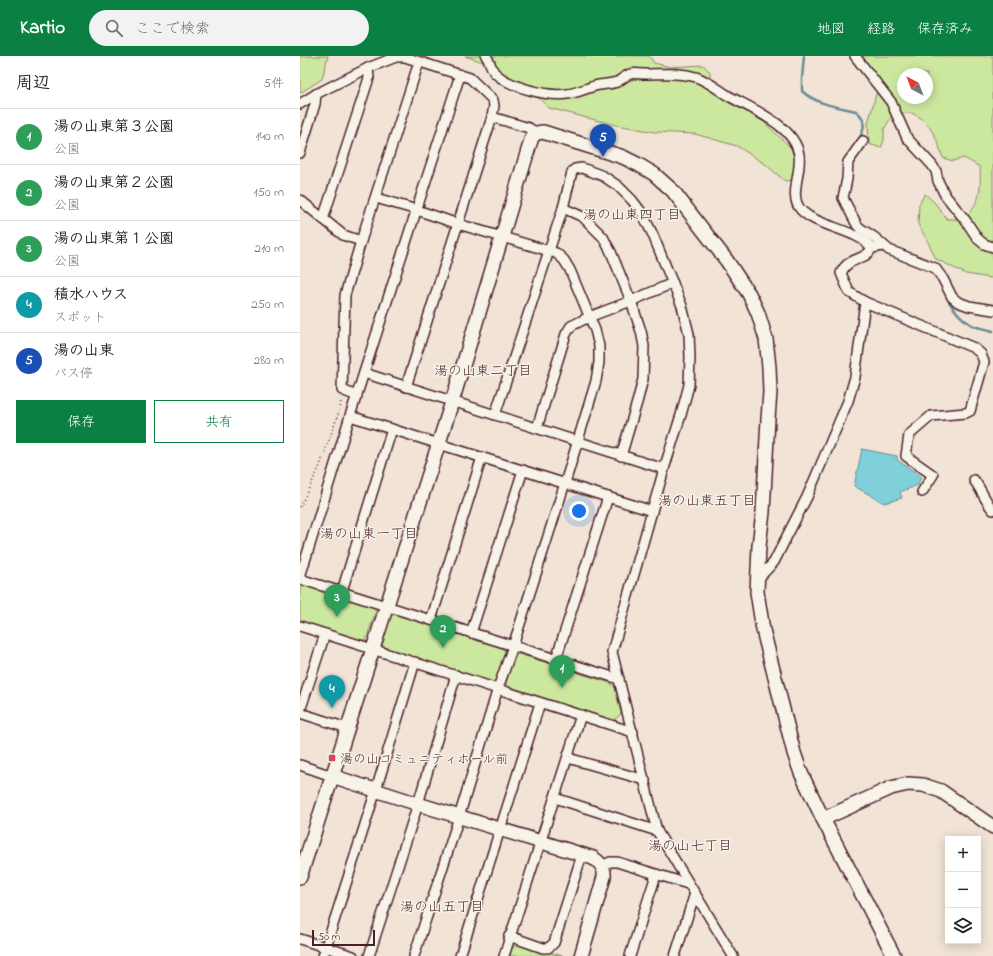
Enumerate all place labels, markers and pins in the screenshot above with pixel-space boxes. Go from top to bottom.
pin: 5 [590,124,616,157]
pin: 3 [324,584,350,617]
pin: 2 [430,615,456,648]
pin: 1 [549,655,575,688]
pin: 4 [319,675,345,708]
place label: 湯の山コミュニティホール前 [340,750,508,769]
marker: 湯の山コミュニティホール前 [327,753,337,763]

